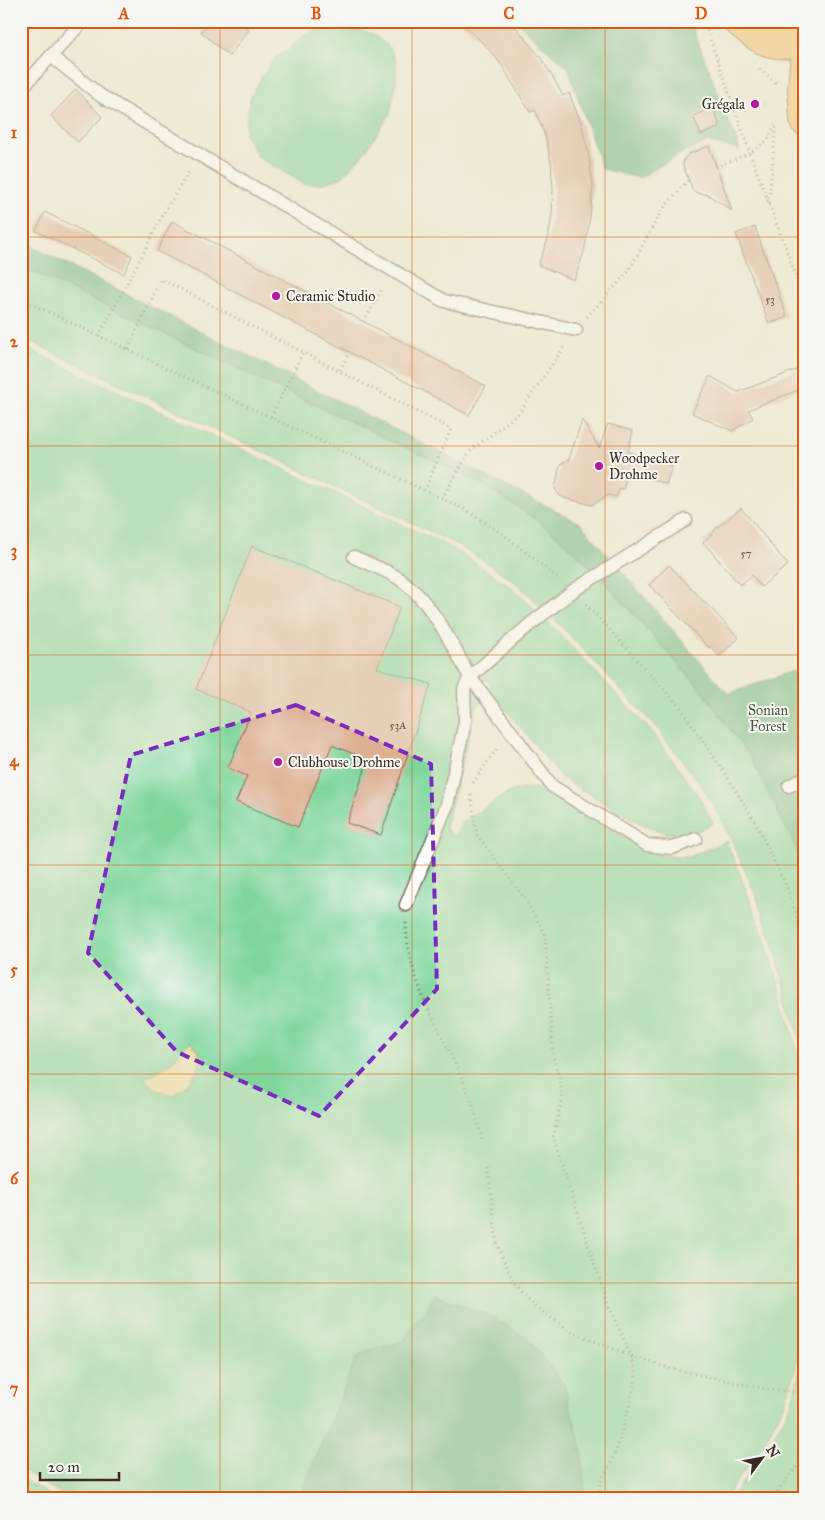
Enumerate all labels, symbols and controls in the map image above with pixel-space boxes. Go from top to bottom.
text: A [118,4,130,23]
text: B [311,4,321,23]
text: C [504,4,515,23]
text: D [695,4,708,23]
place label: Grégala [702,96,745,113]
marker: Grégala [749,98,761,110]
text: 1 [11,123,18,142]
place label: Ceramic Studio [286,288,375,305]
marker: Ceramic Studio [270,290,282,302]
house number: 53 [765,293,775,306]
text: 2 [10,332,19,351]
place label: Woodpecker Drohme [609,450,680,483]
marker: Woodpecker Drohme [593,460,605,472]
text: 3 [11,541,17,561]
house number: 57 [741,547,752,560]
park label: Sonian Forest [748,702,788,735]
house number: 53A [390,719,407,732]
text: 4 [10,751,20,771]
place label: Clubhouse Drohme [288,754,401,771]
marker: Clubhouse Drohme [272,756,284,768]
text: 5 [10,960,18,979]
text: 6 [10,1169,19,1188]
text: 7 [10,1379,19,1398]
north arrow [738,1432,788,1482]
text: N [762,1442,783,1461]
scale bar [40,1450,119,1482]
text: 20 m [48,1458,80,1476]

